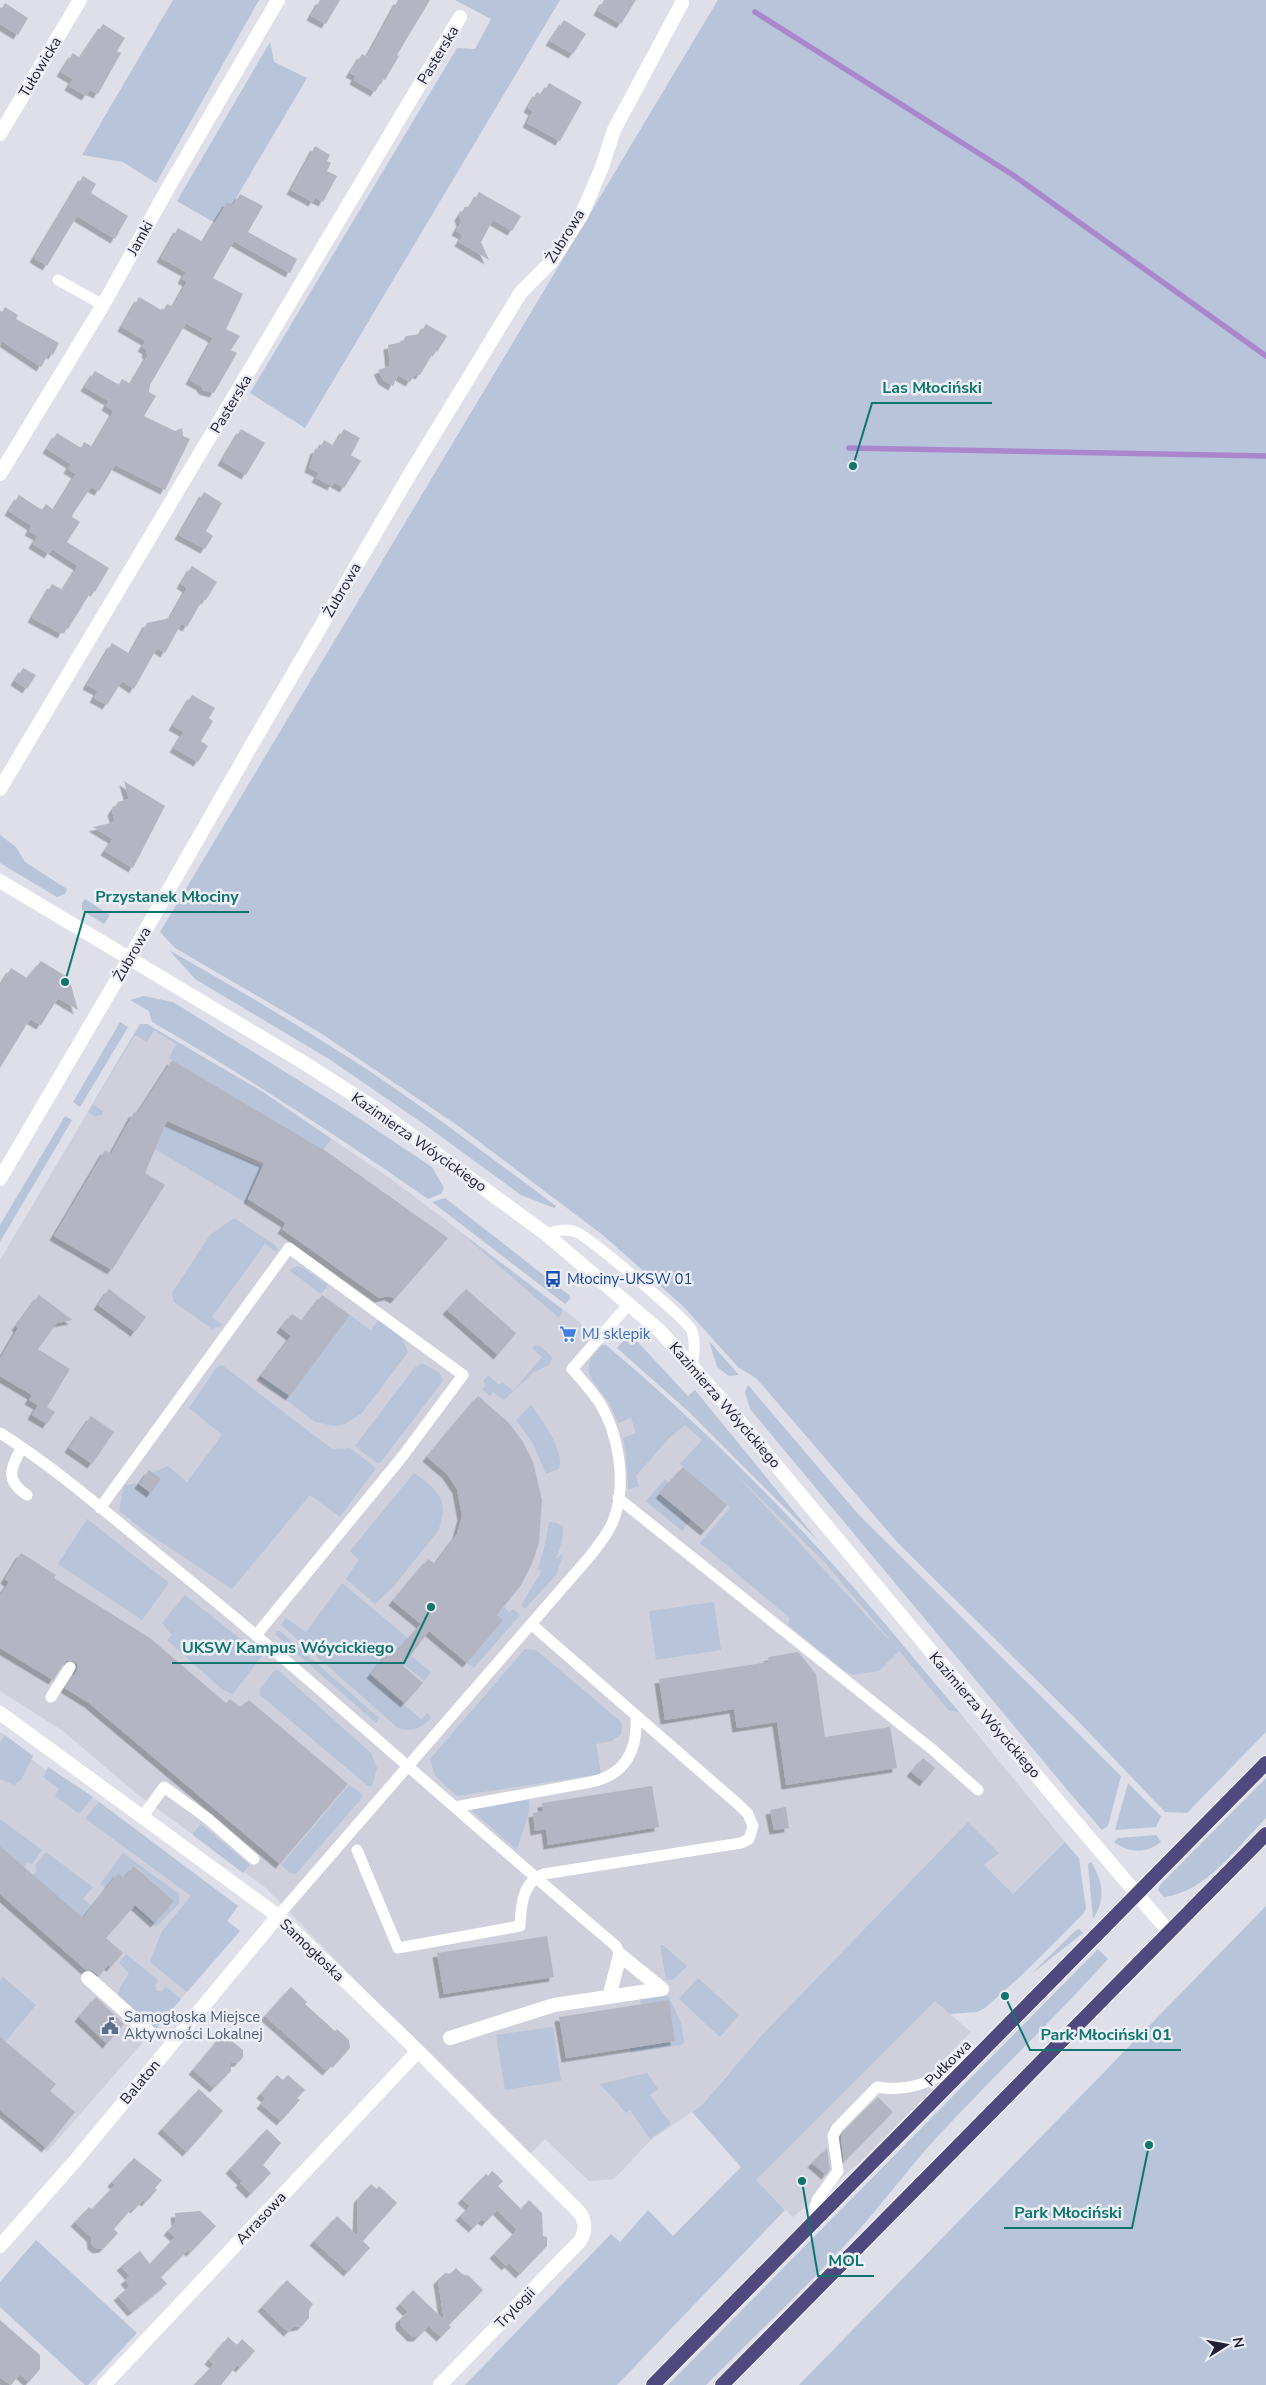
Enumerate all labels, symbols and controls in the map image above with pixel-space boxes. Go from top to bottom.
street label: Pasterska [413,22,463,88]
street label: Tułowicka [14,33,66,101]
street label: Żubrowa [541,205,589,267]
street label: Jamki [122,217,158,260]
street label: Pasterska [206,371,256,437]
callout: Las Młociński [872,372,992,403]
text: Las Młociński [882,377,982,399]
street label: Żubrowa [318,559,366,621]
callout: Przystanek Młociny [85,881,249,912]
text: Przystanek Młociny [95,886,239,908]
street label: Żubrowa [108,923,156,985]
street label: Kazimierza Wóycickiego [347,1088,491,1196]
bus stop icon: Młociny-UKSW 01 [543,1269,563,1289]
place label: Młociny-UKSW 01 [567,1269,693,1289]
supermarket icon: MJ sklepik [558,1324,578,1344]
place label: MJ sklepik [582,1324,651,1344]
street label: Kazimierza Wóycickiego [665,1338,785,1472]
callout: UKSW Kampus Wóycickiego [172,1632,404,1663]
text: UKSW Kampus Wóycickiego [182,1637,394,1659]
street label: Kazimierza Wóycickiego [925,1648,1045,1782]
street label: Samogłoska [275,1914,349,1986]
place label: Samogłoska Miejsce Aktywności Lokalnej [124,2007,263,2044]
public building icon: Samogłoska Miejsce Aktywności Lokalnej [100,2016,120,2036]
callout: Park Młociński 01 [1030,2019,1181,2050]
text: Park Młociński 01 [1040,2024,1172,2046]
street label: Pułkowa [920,2035,976,2091]
street label: Balaton [115,2055,165,2109]
street label: Arrasowa [231,2187,291,2249]
callout: Park Młociński [1004,2197,1132,2228]
text: Park Młociński [1014,2202,1122,2224]
callout: MOL [818,2245,874,2276]
text: MOL [828,2250,864,2272]
street label: Trylogii [490,2283,540,2333]
north arrow [1201,2320,1251,2370]
text: N [1228,2336,1249,2350]

